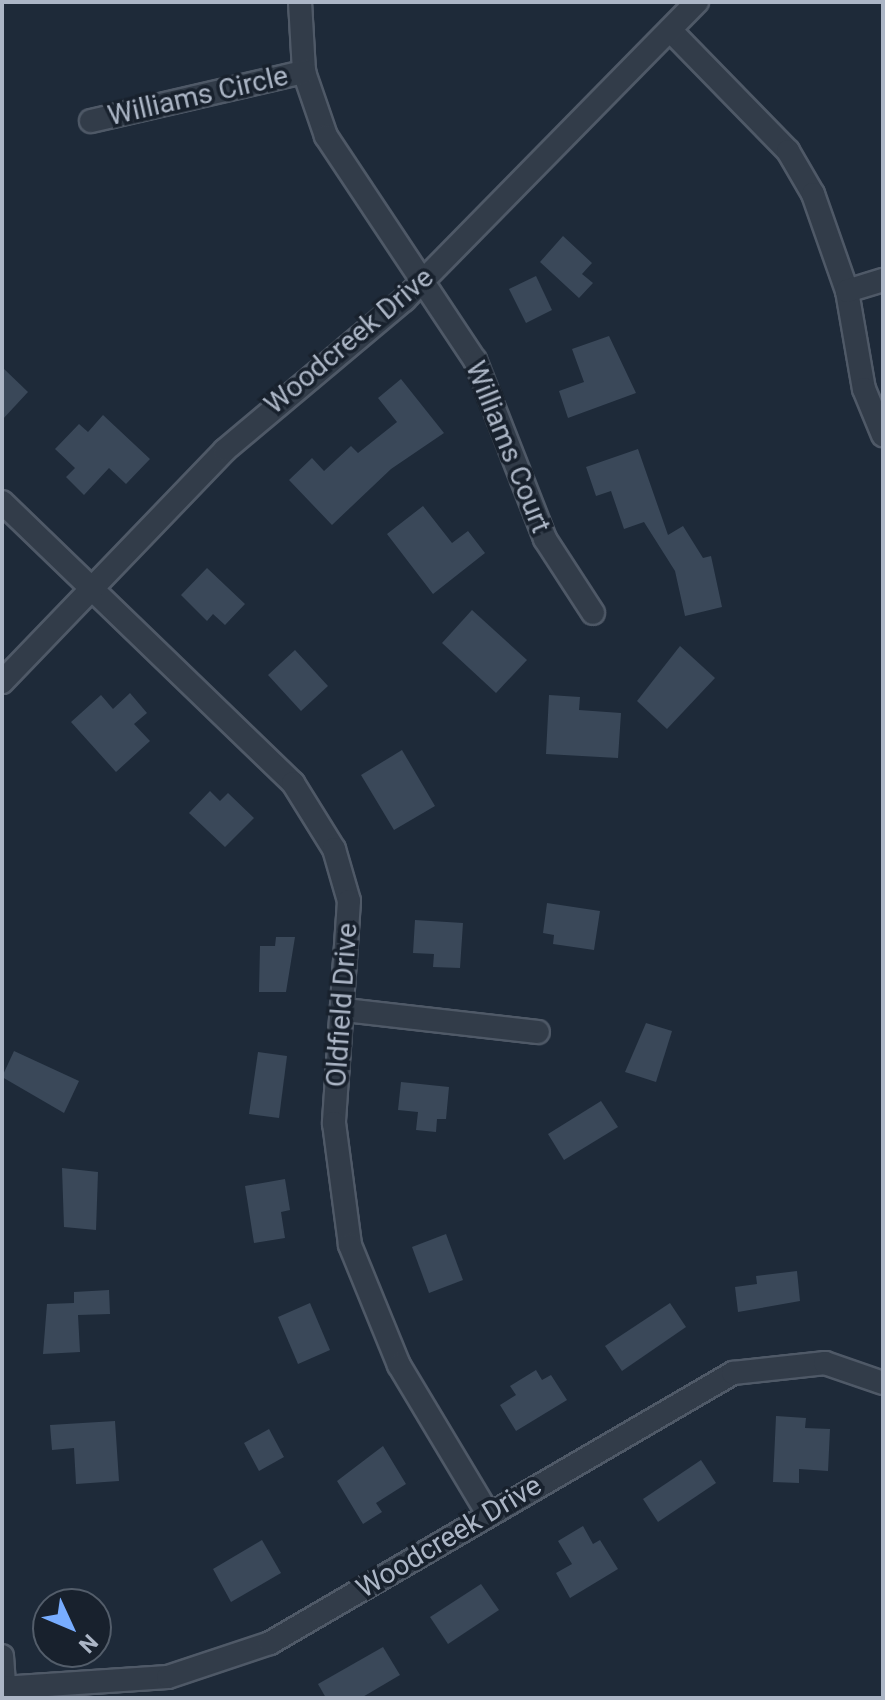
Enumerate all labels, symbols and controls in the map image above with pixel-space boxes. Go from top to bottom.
street label: Williams Circle [105,59,291,133]
street label: Woodcreek Drive [258,261,440,421]
street label: Williams Court [458,356,558,538]
street label: Oldfield Drive [319,922,365,1088]
street label: Woodcreek Drive [350,1469,548,1605]
north arrow [32,1588,112,1668]
text: N [74,1629,103,1658]

